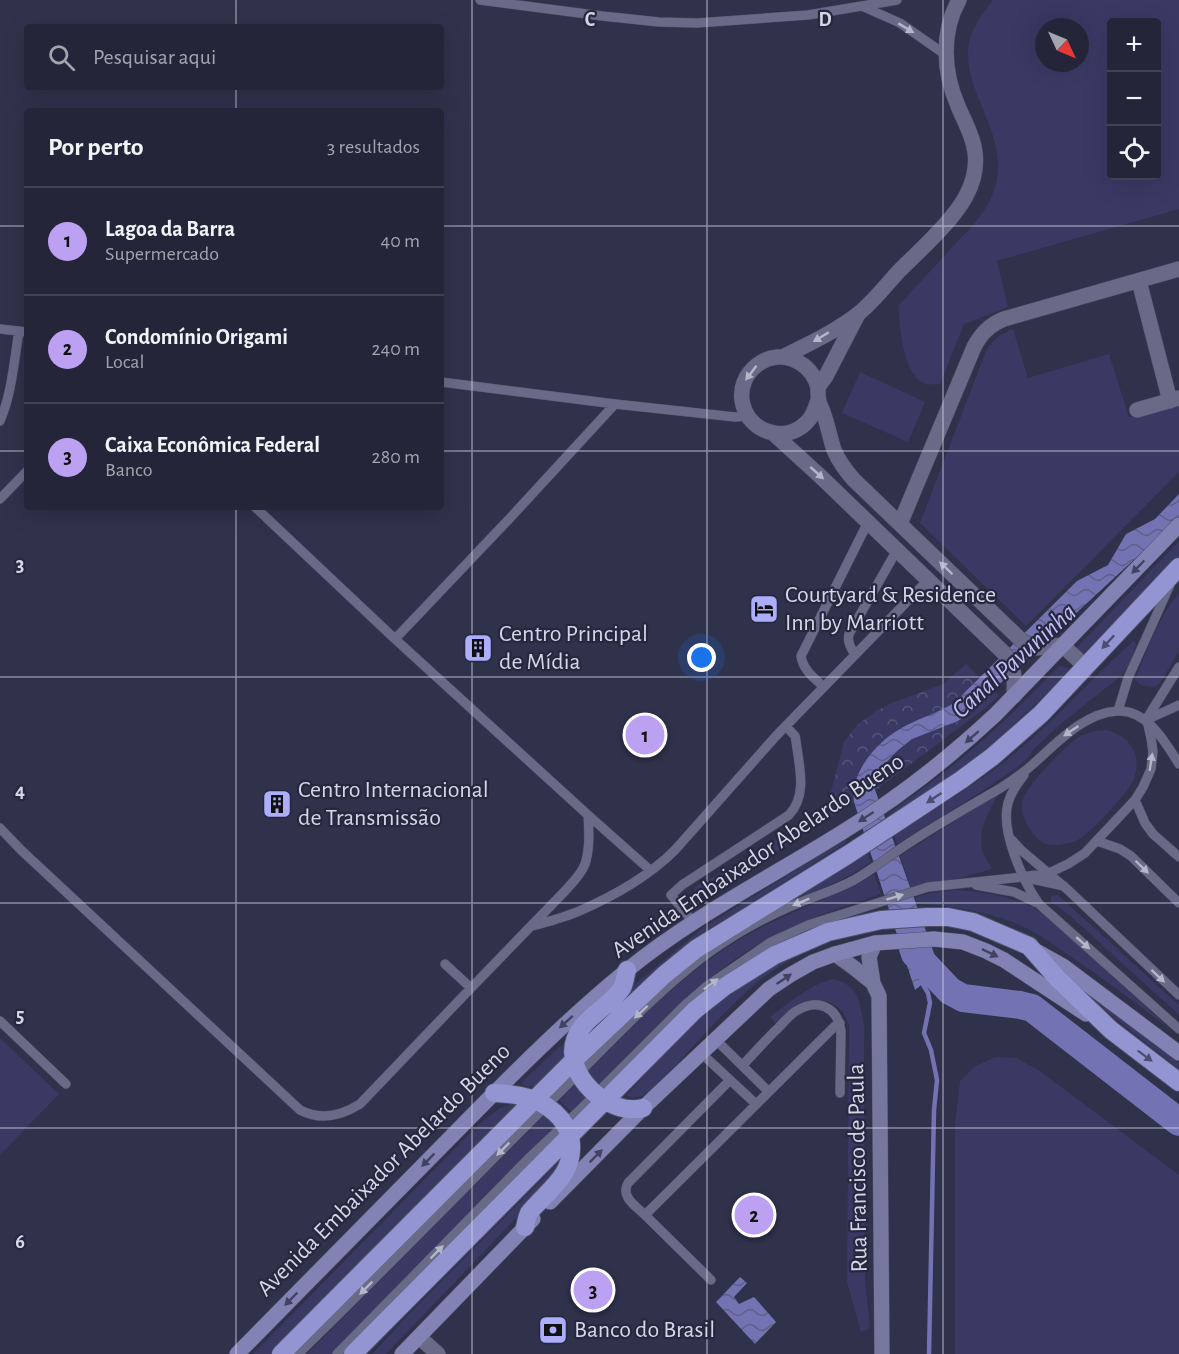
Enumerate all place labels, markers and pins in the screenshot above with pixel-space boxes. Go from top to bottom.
place label: Courtyard & Residence Inn by Marriott [785,583,996,635]
hotel icon: Courtyard & Residence Inn by Marriott [748,593,780,625]
place label: Centro Principal de Mídia [499,622,648,674]
building icon: Centro Principal de Mídia [462,632,494,664]
pin: 1 [626,712,664,758]
place label: Centro Internacional de Transmissão [298,778,489,830]
building icon: Centro Internacional de Transmissão [261,788,293,820]
pin: 2 [734,1192,774,1238]
pin: 3 [574,1268,612,1312]
bank icon: Banco do Brasil [537,1314,569,1346]
place label: Banco do Brasil [574,1318,715,1342]

